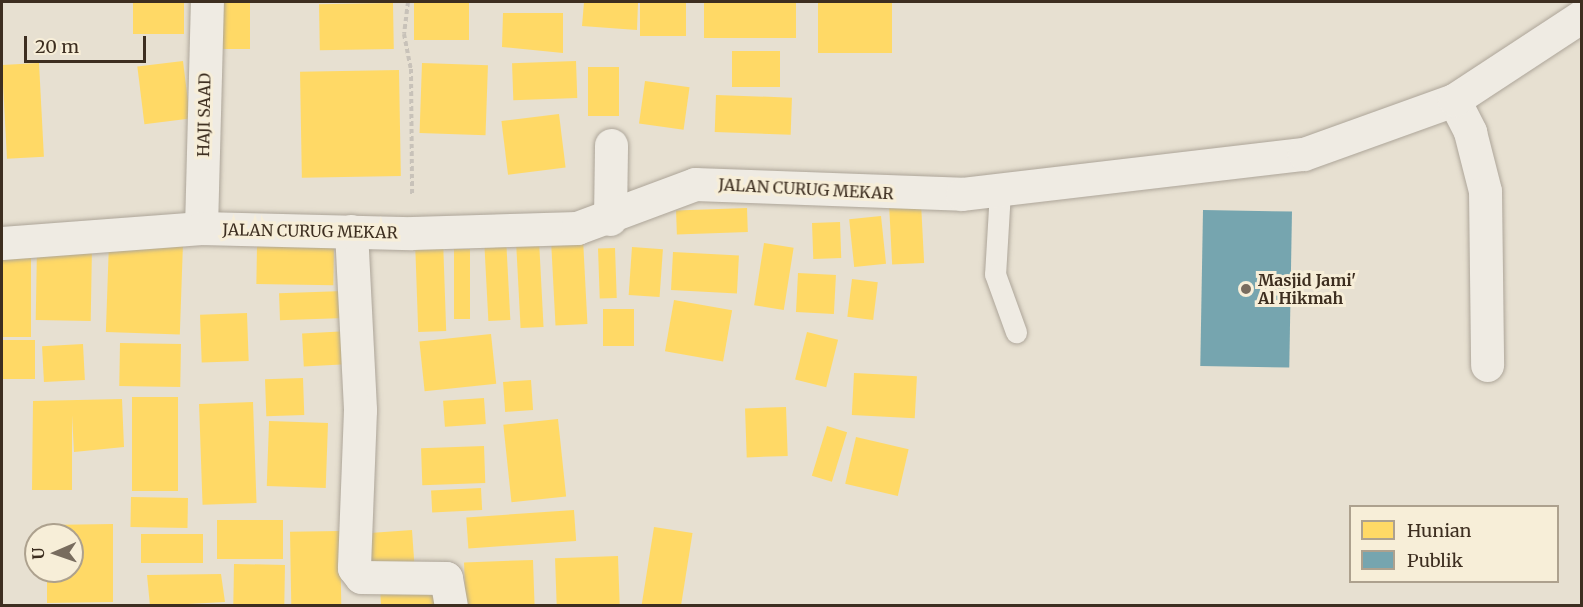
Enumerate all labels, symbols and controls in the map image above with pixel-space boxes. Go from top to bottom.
scale bar [27,24,148,62]
text: 20 m [35,35,79,58]
street label: HAJI SAAD [194,73,214,157]
street label: JALAN CURUG MEKAR [718,175,894,203]
street label: JALAN CURUG MEKAR [222,220,398,242]
place label: Masjid Jami' Al Hikmah [1258,270,1356,308]
marker: Masjid Jami' Al Hikmah [1239,282,1253,296]
legend [1349,505,1559,583]
text: Hunian [1407,519,1472,542]
north arrow [24,523,84,583]
text: U [28,547,48,560]
text: Publik [1407,549,1463,572]

